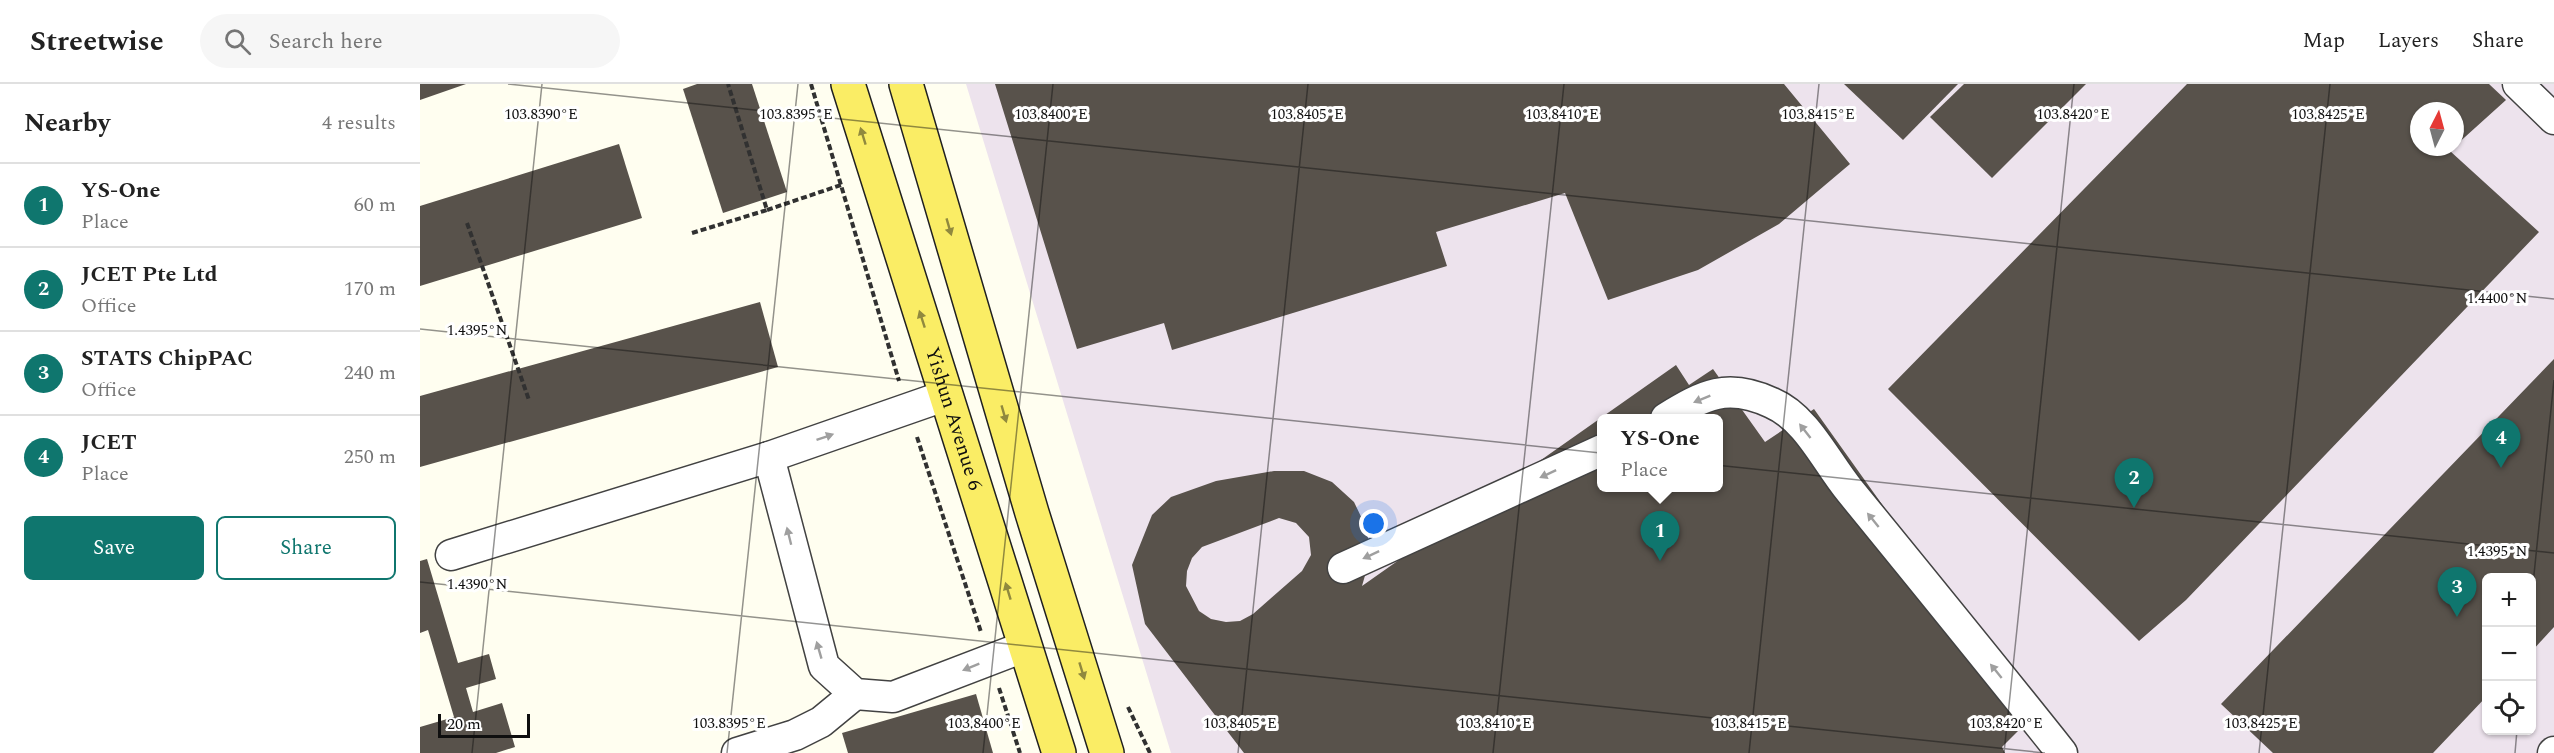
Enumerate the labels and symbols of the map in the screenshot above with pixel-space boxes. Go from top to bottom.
north arrow [2410,102,2464,156]
text: 103.8390°E [504,103,578,126]
text: 103.8395°E [759,103,833,126]
text: 103.8400°E [1014,103,1088,126]
text: 103.8405°E [1270,103,1344,126]
text: 103.8410°E [1525,103,1599,126]
text: 103.8415°E [1781,103,1855,126]
text: 103.8420°E [2036,103,2110,126]
text: 103.8425°E [2291,103,2365,126]
one-way arrow [858,127,867,145]
one-way arrow [945,218,954,236]
text: 1.4400°N [2467,287,2527,310]
one-way arrow [917,310,926,328]
text: 1.4395°N [447,319,507,342]
street label: Yishun Avenue 6 [917,343,990,494]
one-way arrow [1693,394,1711,404]
one-way arrow [1000,405,1009,423]
pin: 4 [2482,418,2520,468]
one-way arrow [1798,423,1811,439]
one-way arrow [816,432,834,442]
pin: 2 [2114,458,2154,508]
one-way arrow [1539,469,1557,479]
your location [1359,509,1388,538]
pin: 1 [1640,512,1680,561]
one-way arrow [1867,512,1880,527]
one-way arrow [784,526,794,545]
text: 1.4395°N [2467,540,2527,563]
one-way arrow [1362,551,1380,561]
pin: 3 [2438,568,2476,617]
text: 1.4390°N [447,573,507,596]
one-way arrow [1003,582,1012,600]
one-way arrow [814,641,824,659]
one-way arrow [961,662,979,672]
one-way arrow [1078,662,1087,680]
one-way arrow [1990,664,2003,679]
scale bar [438,711,530,738]
text: 103.8395°E [692,712,766,735]
text: 103.8400°E [947,712,1021,735]
text: 103.8405°E [1203,712,1277,735]
text: 103.8410°E [1458,712,1532,735]
text: 103.8415°E [1713,712,1787,735]
text: 103.8420°E [1969,712,2043,735]
text: 103.8425°E [2224,712,2298,735]

